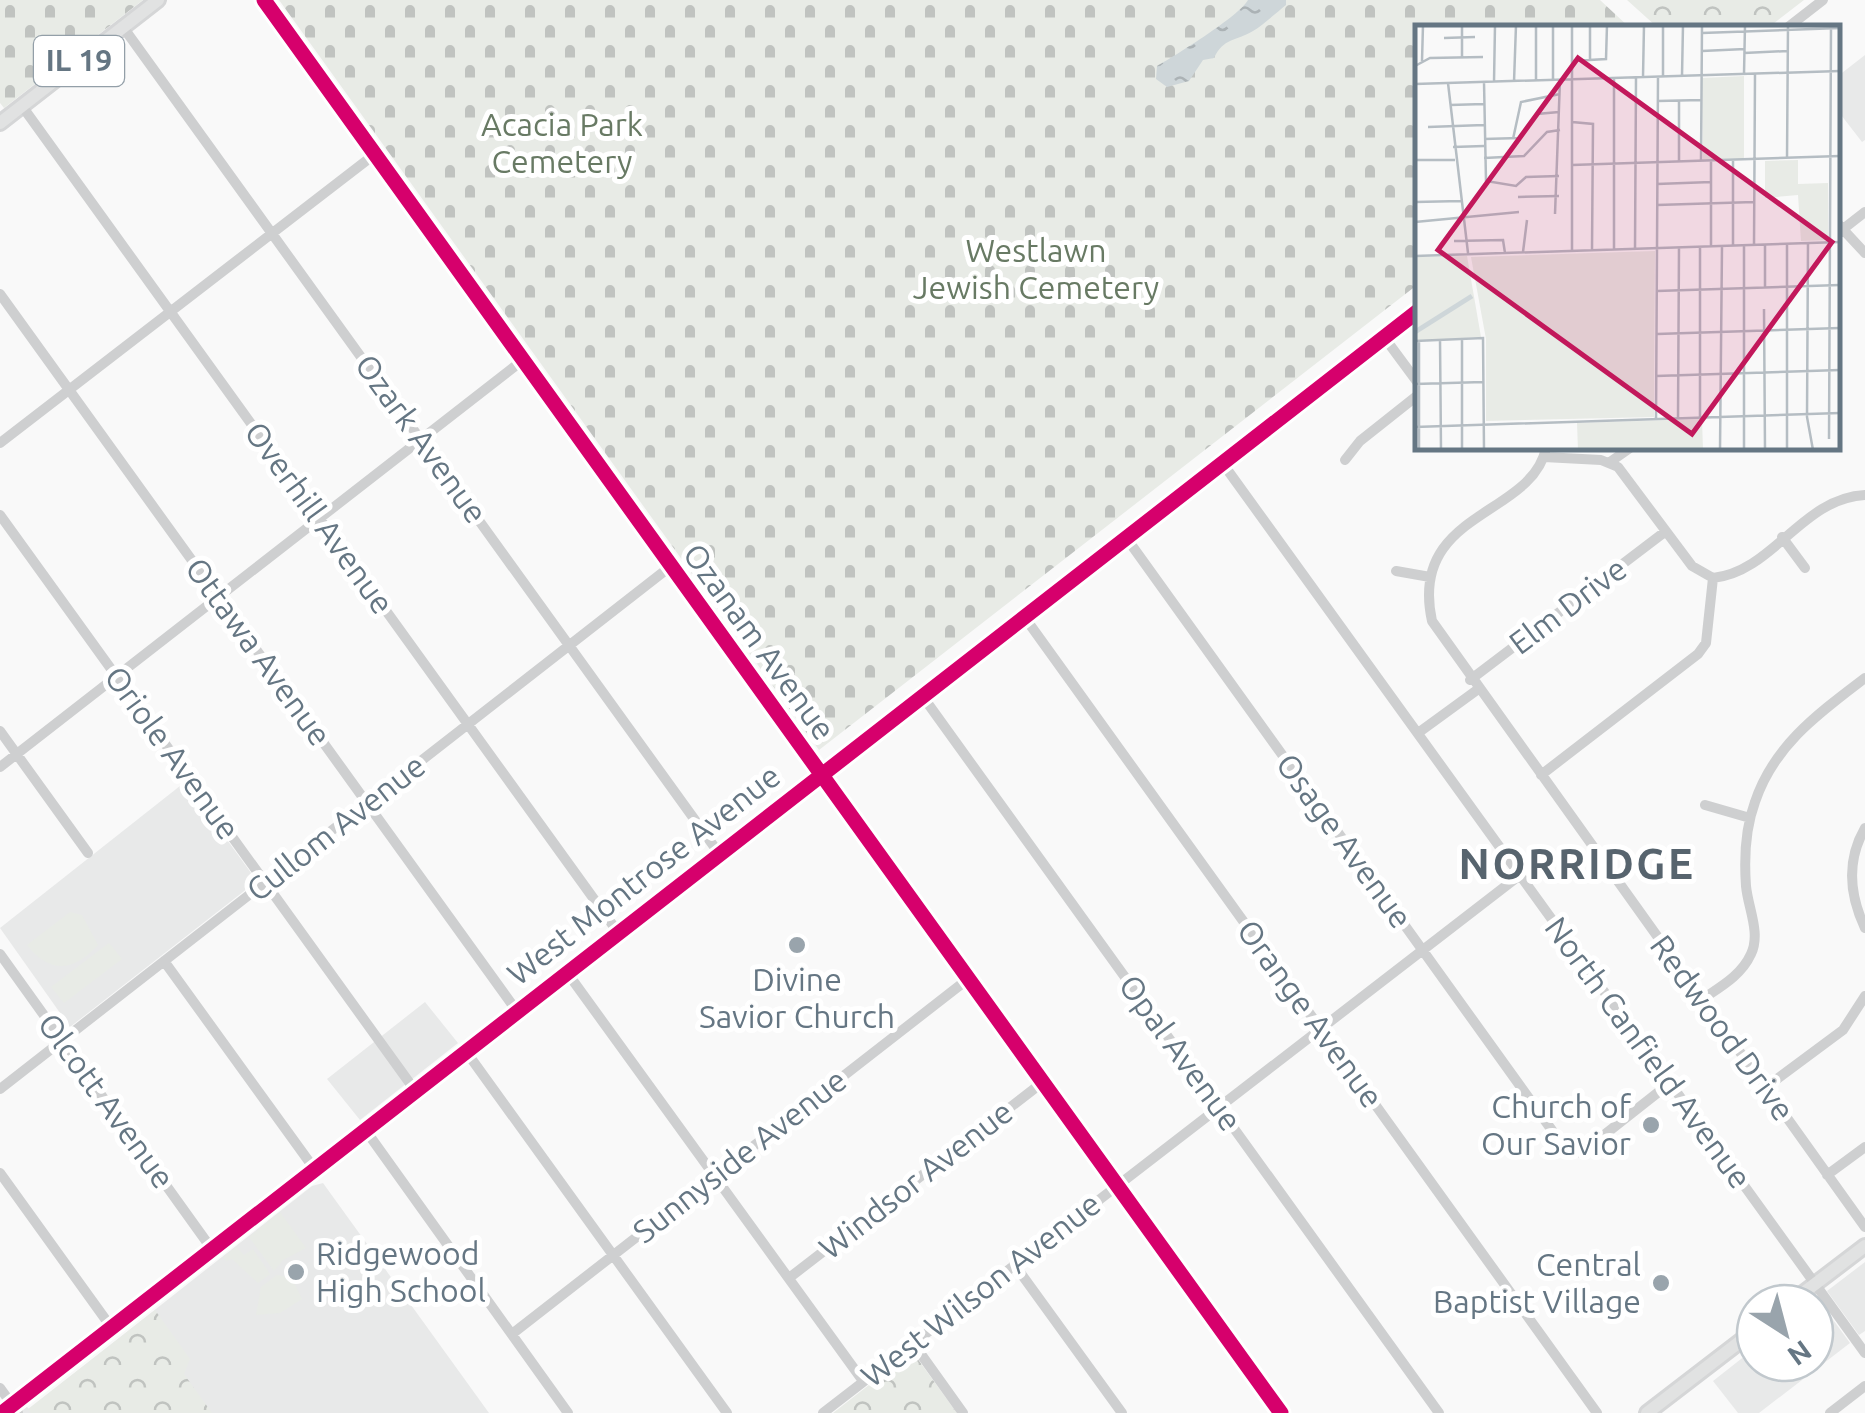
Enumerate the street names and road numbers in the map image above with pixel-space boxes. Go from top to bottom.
road number: IL 19 [34,36,124,86]
street label: Ozark Avenue [349,347,495,530]
street label: Overhill Avenue [238,415,401,620]
street label: Ozanam Avenue [677,536,843,746]
street label: Elm Drive [1502,550,1633,661]
street label: Ottawa Avenue [179,551,339,752]
street label: Oriole Avenue [98,659,248,846]
street label: Osage Avenue [1270,746,1420,934]
street label: Cullom Avenue [239,747,432,908]
street label: West Montrose Avenue [500,757,787,992]
street label: North Canfield Avenue [1538,910,1759,1195]
street label: Orange Avenue [1231,913,1391,1114]
street label: Redwood Drive [1644,928,1802,1127]
street label: Opal Avenue [1112,968,1249,1137]
street label: Olcott Avenue [31,1006,182,1195]
street label: Sunnyside Avenue [626,1061,853,1249]
street label: Windsor Avenue [812,1093,1019,1266]
street label: West Wilson Avenue [854,1185,1107,1394]

